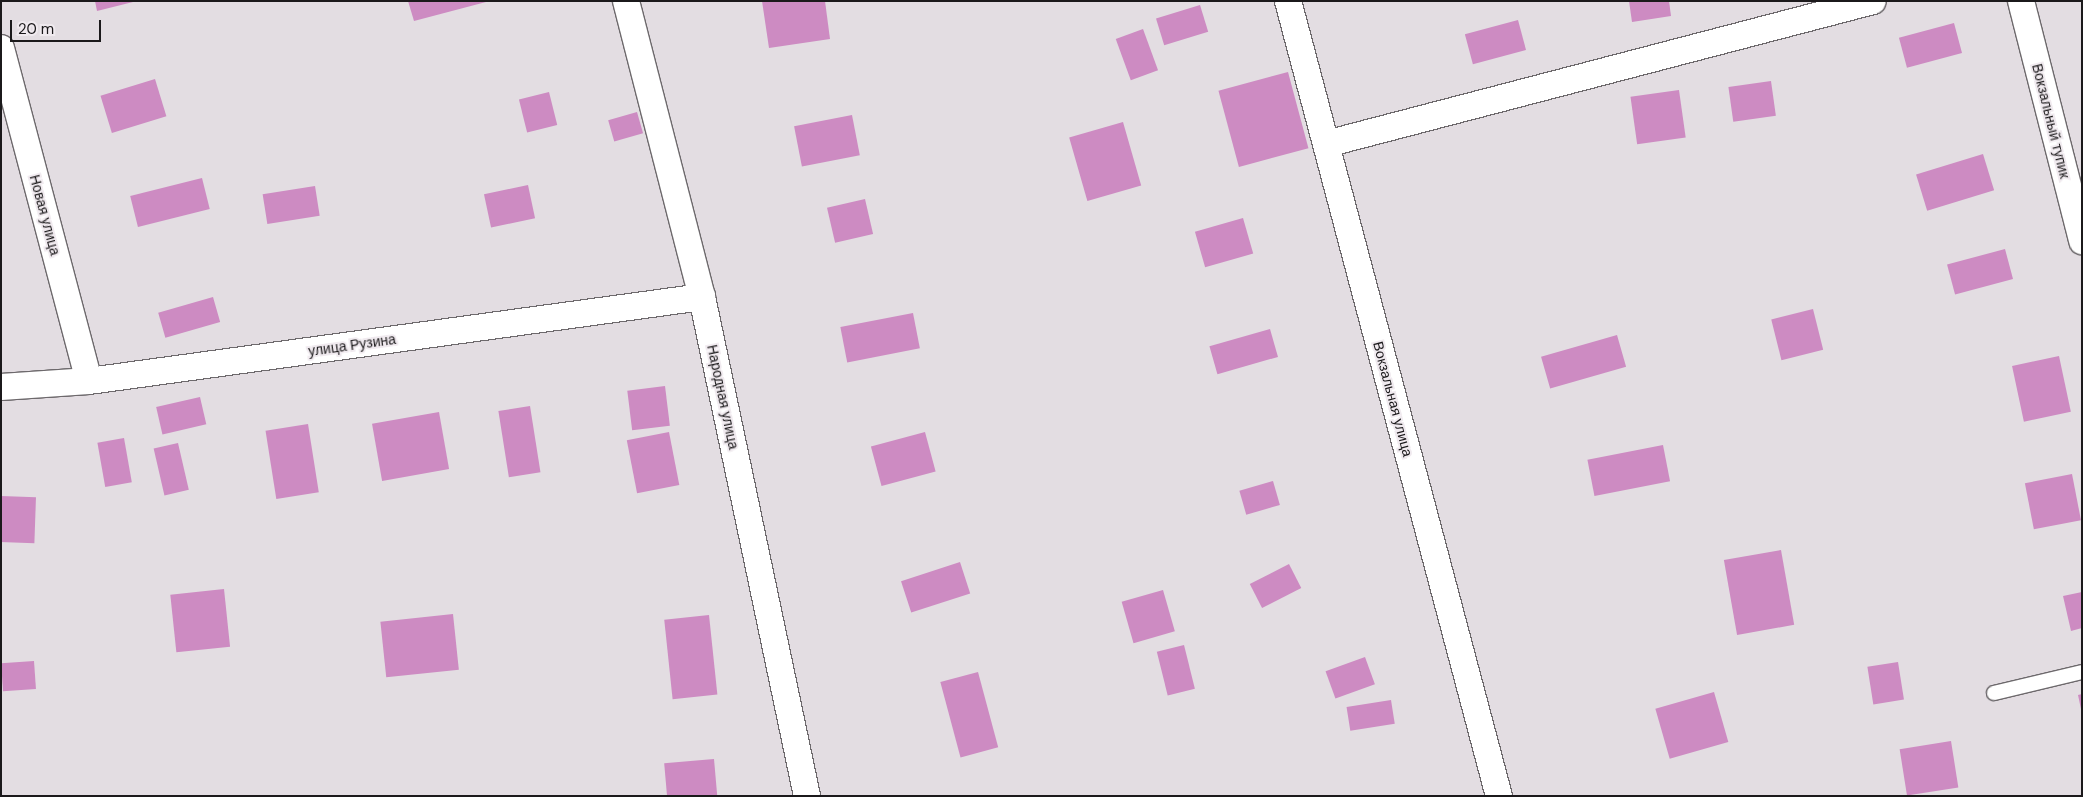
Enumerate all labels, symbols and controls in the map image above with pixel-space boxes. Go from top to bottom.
scale bar [12,10,104,42]
text: 20 m [18,19,54,39]
street label: Вокзальный тупик [2029,62,2073,180]
street label: Новая улица [26,173,64,257]
street label: улица Рузина [307,331,397,359]
street label: Вокзальная улица [1370,340,1416,458]
street label: Народная улица [704,343,742,451]

